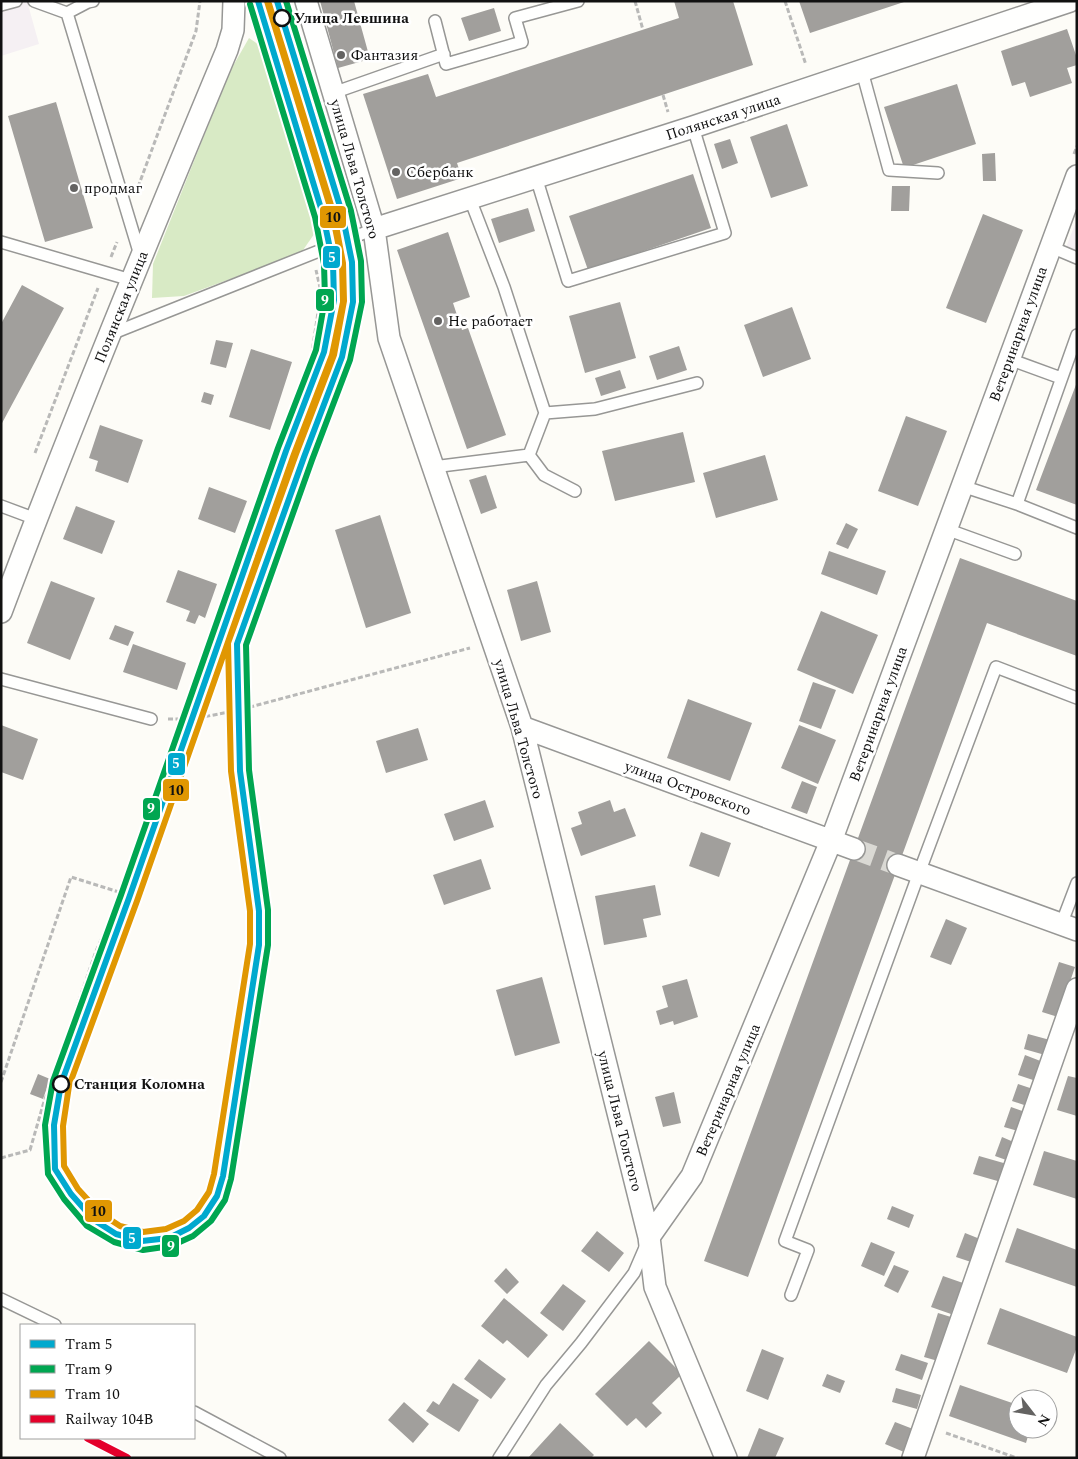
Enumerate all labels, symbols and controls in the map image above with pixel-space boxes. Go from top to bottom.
place label: Улица Левшина [294,7,409,30]
marker: Улица Левшина [273,9,291,27]
place label: Фантазия [351,44,418,67]
marker: Фантазия [335,49,347,61]
street label: Полянская улица [663,88,784,147]
street label: улица Льва Толстого [323,96,385,242]
place label: Сбербанк [406,161,474,184]
marker: Сбербанк [390,166,402,178]
place label: продмаг [84,177,142,200]
marker: продмаг [68,182,80,194]
line badge: 10 [319,205,347,229]
text: 10 [325,207,341,228]
line badge: 5 [322,245,341,269]
street label: Полянская улица [88,247,155,367]
text: 5 [328,247,336,268]
street label: Ветеринарная улица [983,263,1054,405]
line badge: 9 [315,288,335,312]
text: 9 [321,290,329,311]
place label: Не работает [448,310,533,333]
marker: Не работает [432,315,444,327]
street label: Ветеринарная улица [843,643,914,785]
street label: улица Льва Толстого [487,656,549,802]
line badge: 5 [167,752,186,776]
text: 5 [172,753,180,774]
street label: улица Островского [620,755,754,822]
line badge: 10 [162,778,190,802]
text: 10 [168,780,184,801]
line badge: 9 [142,797,161,821]
text: 9 [147,798,155,819]
street label: Ветеринарная улица [690,1019,767,1160]
street label: улица Льва Толстого [591,1047,648,1194]
place label: Станция Коломна [74,1073,205,1096]
marker: Станция Коломна [52,1075,70,1093]
line badge: 10 [84,1199,113,1223]
text: 10 [90,1201,106,1222]
line badge: 5 [122,1226,142,1250]
text: 5 [128,1228,136,1249]
line badge: 9 [161,1234,180,1258]
text: 9 [167,1236,175,1257]
legend [20,1324,195,1439]
text: Tram 5 [65,1333,112,1356]
text: Tram 9 [65,1358,112,1381]
text: Tram 10 [65,1383,120,1406]
north arrow [1008,1389,1058,1439]
text: Railway 104В [65,1408,154,1431]
text: N [1032,1410,1056,1431]

